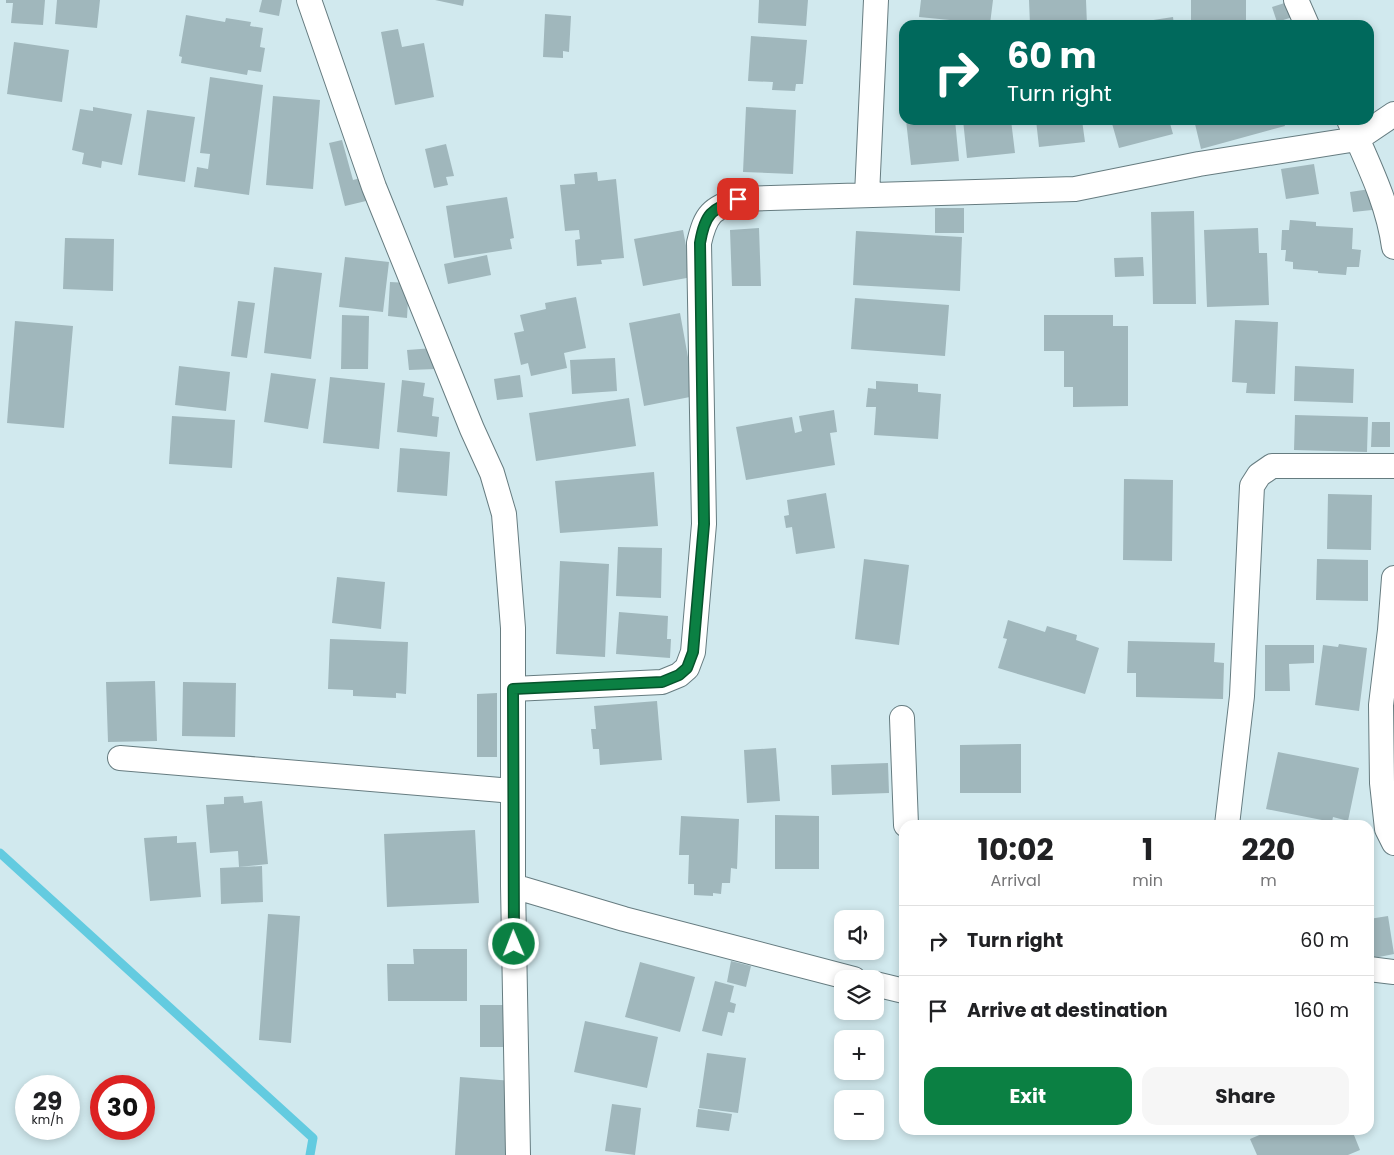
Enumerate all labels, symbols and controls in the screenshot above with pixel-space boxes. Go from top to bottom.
text: 60 m [1007,31,1097,80]
icon: right [924,40,989,105]
text: Turn right [1007,78,1112,109]
pin [717,178,759,220]
icon: arrive [724,185,752,213]
text: 10:02 [978,828,1054,871]
text: 1 [1142,828,1153,871]
text: 220 [1242,828,1295,871]
text: Arrival [990,869,1041,892]
text: min [1132,869,1163,892]
text: m [1260,869,1277,892]
map controls [834,910,884,1140]
button: sound [834,910,884,960]
position arrow [487,917,539,969]
icon: right [924,927,952,955]
text: Turn right [967,927,1063,954]
text: 60 m [1300,927,1349,954]
button: layers [834,970,884,1020]
icon: arrive [924,997,952,1025]
text: Arrive at destination [967,997,1168,1024]
text: 160 m [1294,997,1349,1024]
button: + [834,1030,884,1080]
button: Exit [924,1067,1132,1125]
button: Share [1142,1067,1349,1125]
speed limit sign: 30 [90,1075,155,1140]
text: 29 [33,1084,62,1119]
button: − [834,1090,884,1140]
text: km/h [32,1111,63,1128]

